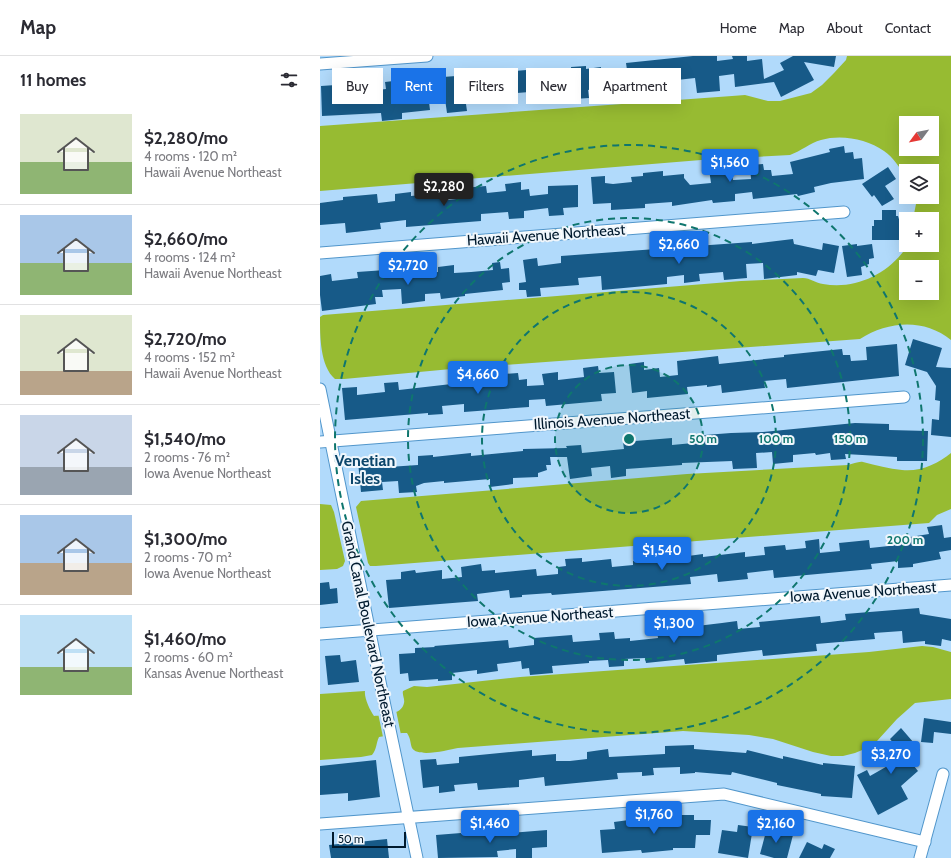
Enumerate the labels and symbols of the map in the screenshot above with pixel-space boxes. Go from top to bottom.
north arrow [899,116,939,156]
pin: $1,560 [697,149,763,183]
pin: $2,280 [411,173,477,207]
street label: Hawaii Avenue Northeast [466,220,626,250]
pin: $2,660 [646,231,712,265]
pin: $2,720 [375,252,441,286]
pin: $4,660 [445,361,511,395]
street label: Illinois Avenue Northeast [533,405,691,433]
text: 50 m [689,431,717,446]
text: 100 m [759,431,793,446]
text: 150 m [834,431,866,446]
centre of rings [622,432,636,446]
district label: Venetian Isles [335,451,395,488]
street label: Grand Canal Boulevard Northeast [337,519,399,729]
text: 200 m [887,532,923,547]
pin: $1,540 [629,537,695,571]
street label: Iowa Avenue Northeast [789,578,937,606]
street label: Iowa Avenue Northeast [466,603,614,631]
pin: $1,300 [641,610,707,644]
pin: $3,270 [858,741,924,775]
pin: $1,760 [621,801,687,835]
pin: $1,460 [457,810,523,844]
pin: $2,160 [743,810,809,844]
scale bar [332,830,406,849]

